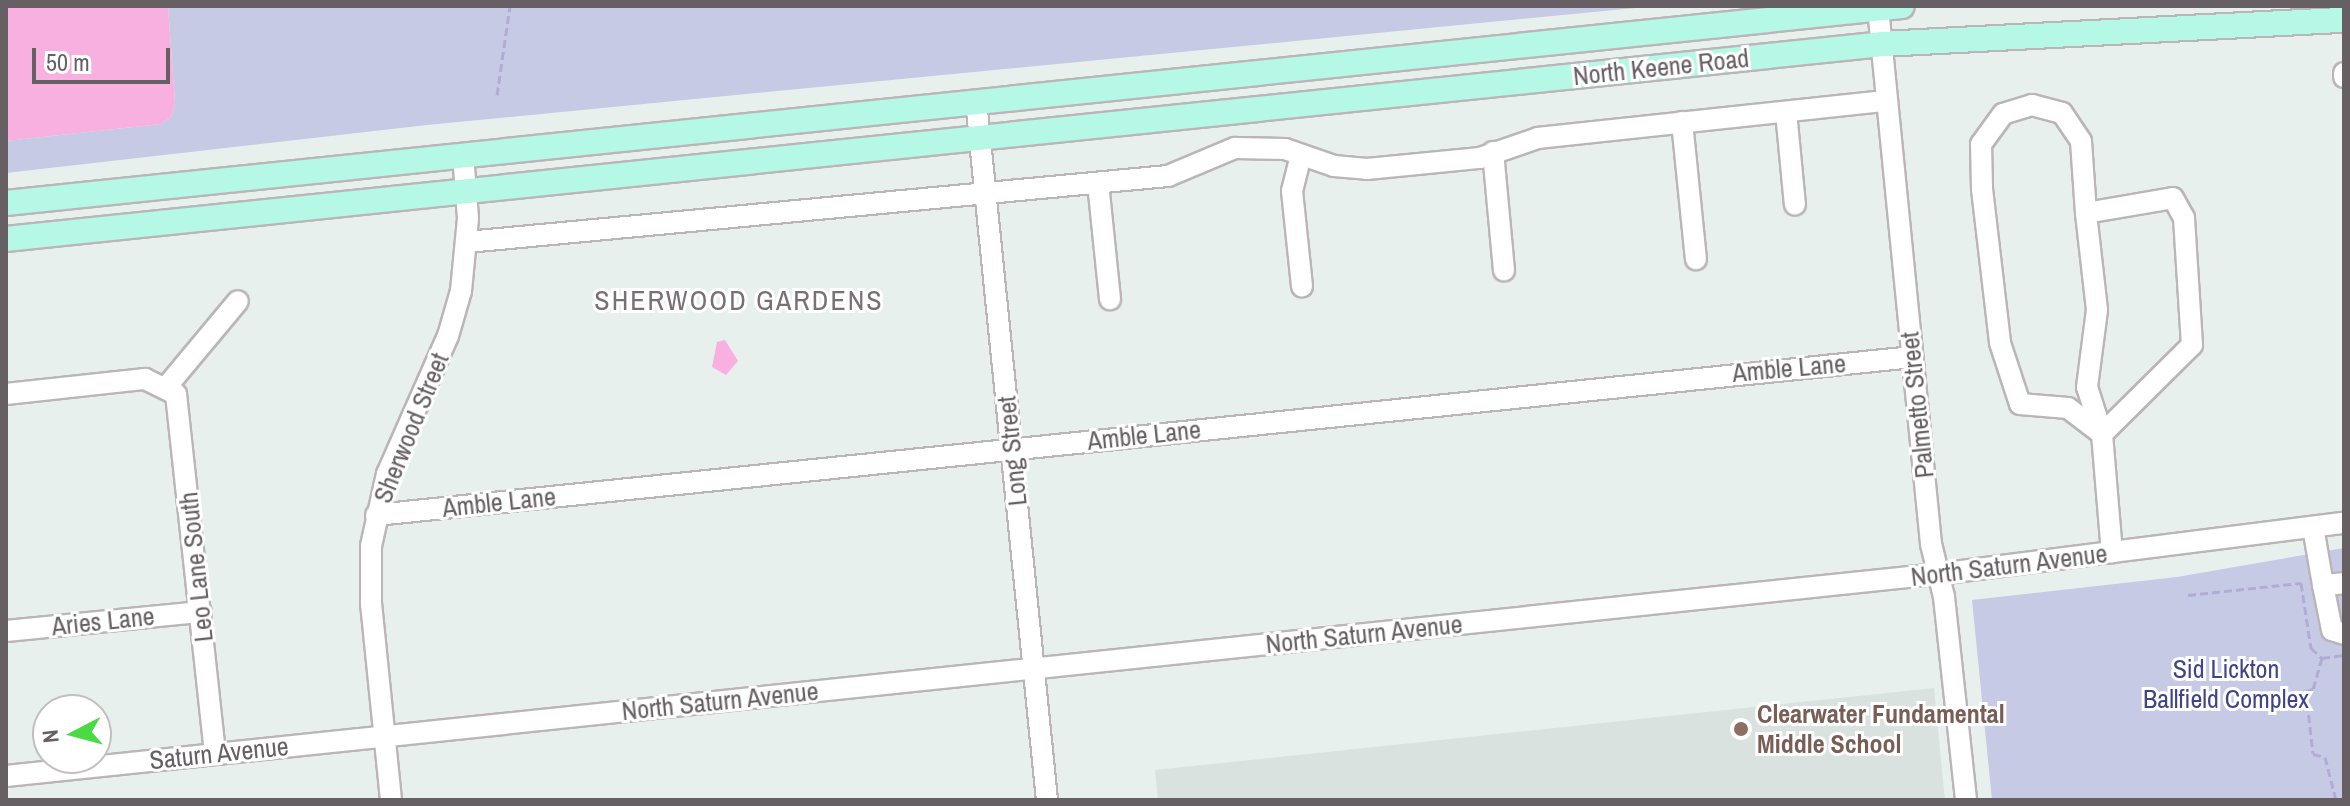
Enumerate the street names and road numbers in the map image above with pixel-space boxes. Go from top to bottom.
street label: North Keene Road [1572,42,1750,92]
street label: Palmetto Street [1894,330,1940,480]
street label: Amble Lane [1731,348,1847,388]
street label: Sherwood Street [367,349,455,507]
street label: Long Street [991,395,1033,507]
street label: Amble Lane [1086,414,1202,456]
street label: Amble Lane [441,481,557,523]
street label: Leo Lane South [173,490,219,644]
street label: North Saturn Avenue [1908,537,2110,593]
street label: Aries Lane [50,600,156,642]
street label: North Saturn Avenue [1264,608,1464,660]
street label: North Saturn Avenue [620,675,820,727]
street label: Saturn Avenue [147,730,291,776]

